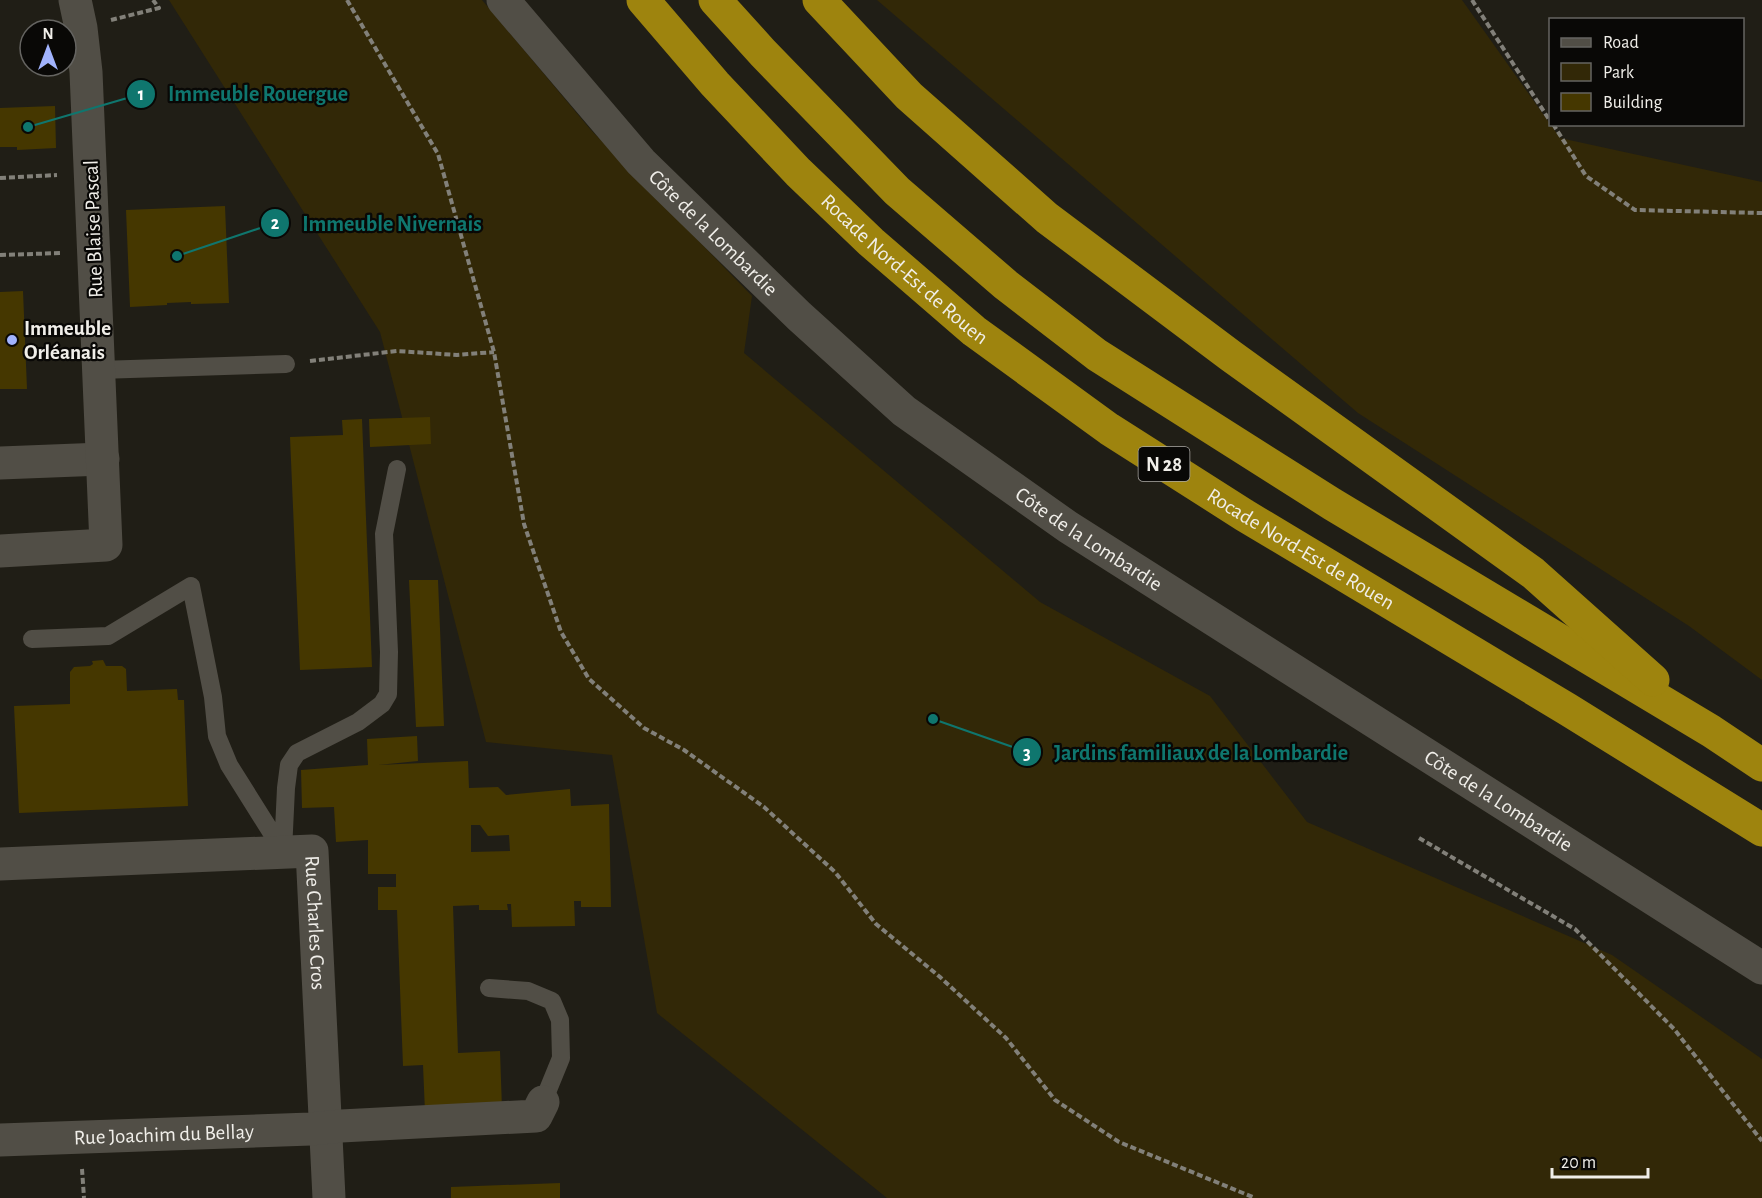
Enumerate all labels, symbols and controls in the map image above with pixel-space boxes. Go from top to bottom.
north arrow [18,18,78,78]
legend [1549,18,1744,126]
text: N [42,26,54,42]
text: Road [1603,34,1639,52]
text: Park [1603,64,1635,82]
callout: Immeuble Rouergue [126,74,360,114]
text: Immeuble Rouergue [168,83,348,105]
text: 1 [138,86,144,104]
text: Building [1603,94,1663,112]
street label: Rue Blaise Pascal [81,160,106,298]
street label: Côte de la Lombardie [645,166,782,300]
street label: Rocade Nord-Est de Rouen [817,190,992,348]
callout: Immeuble Nivernais [260,203,494,243]
text: Immeuble Nivernais [302,213,482,235]
text: 2 [271,215,280,233]
place label: Immeuble Orléanais [24,318,111,363]
marker: Immeuble Orléanais [5,333,19,347]
road number: N 28 [1138,447,1190,481]
street label: Côte de la Lombardie [1012,483,1166,595]
street label: Rocade Nord-Est de Rouen [1203,484,1398,614]
callout: Jardins familiaux de la Lombardie [1012,732,1361,772]
text: Jardins familiaux de la Lombardie [1054,742,1348,764]
text: 3 [1023,745,1031,763]
street label: Côte de la Lombardie [1420,746,1576,856]
street label: Rue Charles Cros [301,855,329,990]
street label: Rue Joachim du Bellay [73,1121,254,1148]
scale bar [1552,1141,1648,1179]
text: 20 m [1561,1154,1596,1172]

